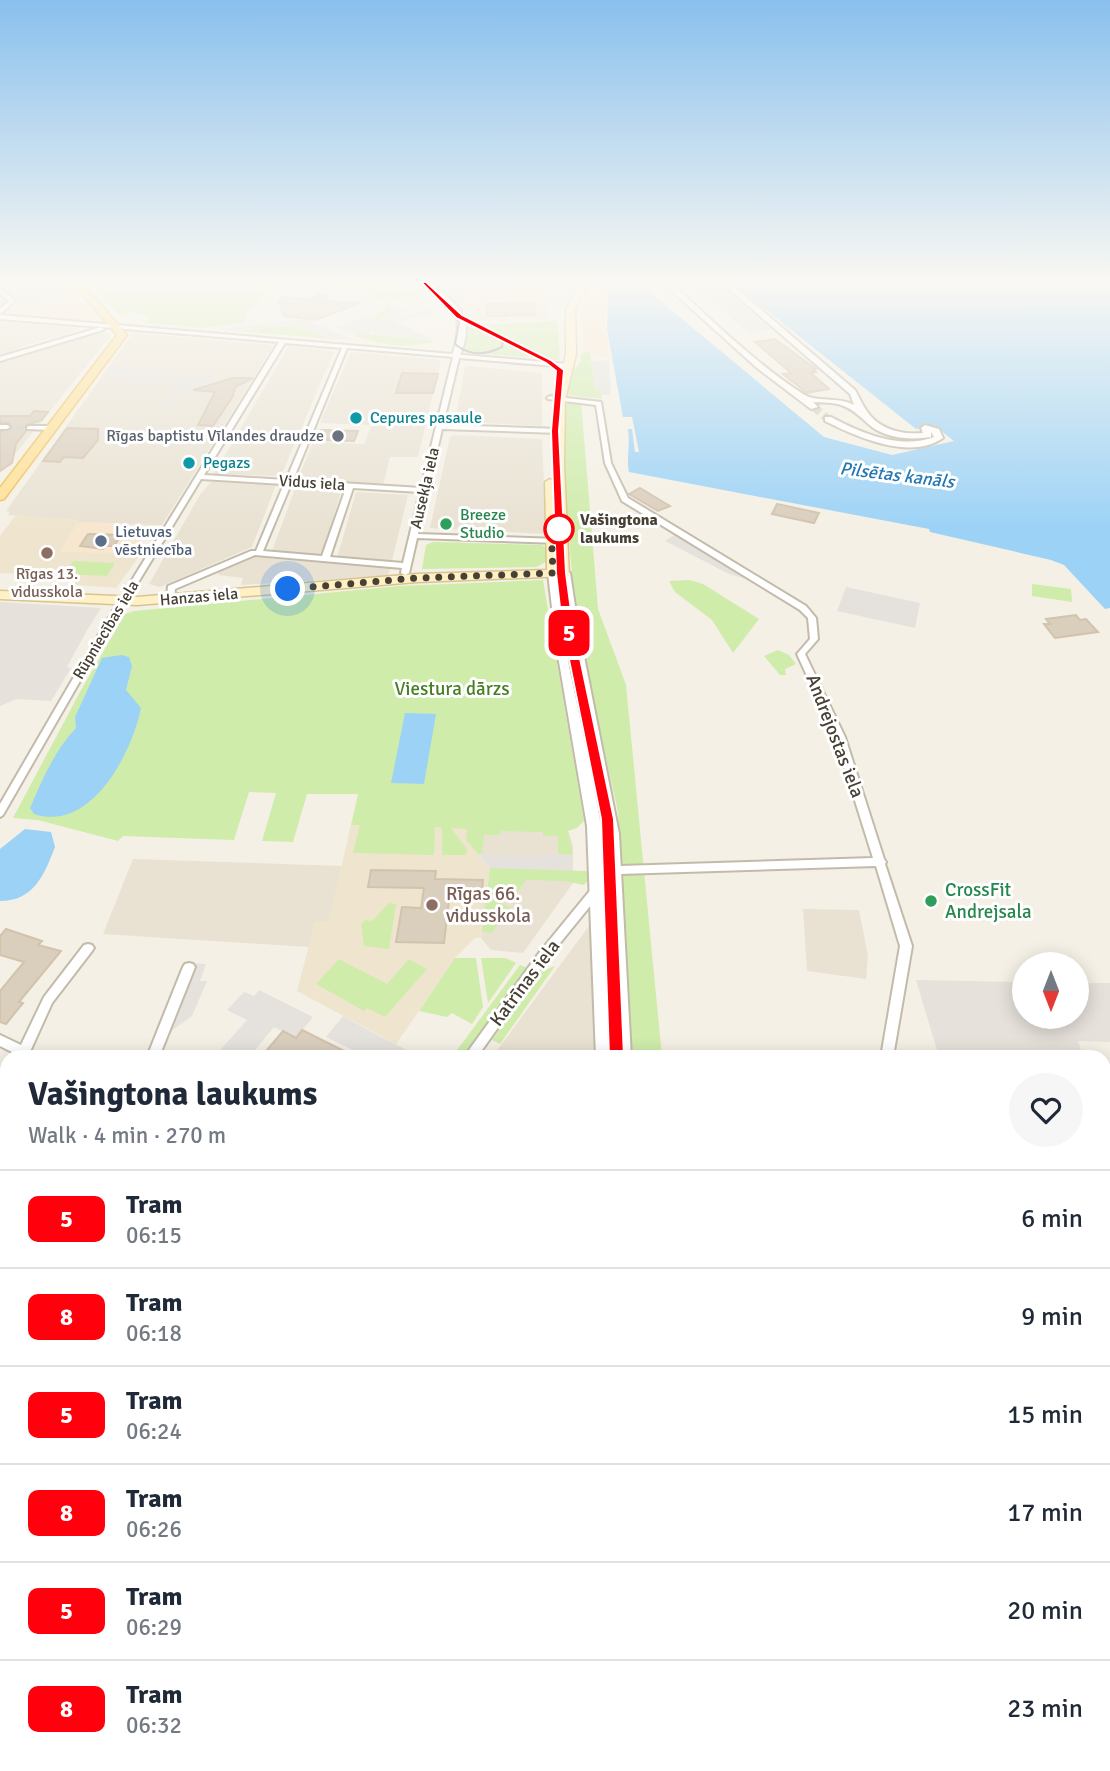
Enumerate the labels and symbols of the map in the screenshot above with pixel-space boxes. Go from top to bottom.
place label: Cepures pasaule [370,408,482,428]
marker: Cepures pasaule [348,410,364,426]
place label: Rīgas baptistu Vīlandes draudze [106,426,324,446]
marker: Rīgas baptistu Vīlandes draudze [330,428,346,444]
street label: Ausekļa iela [406,445,444,531]
place label: Pegazs [203,453,250,473]
marker: Pegazs [181,455,197,471]
water label: Pilsētas kanāls [839,457,957,493]
street label: Vidus iela [278,471,346,495]
place label: Breeze Studio [460,505,506,543]
place label: Vašingtona laukums [580,510,658,548]
marker: Vašingtona laukums [544,514,574,544]
marker: Breeze Studio [438,516,454,532]
place label: Lietuvas vēstniecība [115,522,192,560]
marker: Lietuvas vēstniecība [93,533,109,549]
marker: Rīgas 13. vidusskola [39,545,55,561]
place label: Rīgas 13. vidusskola [11,564,83,602]
your location [270,571,305,606]
street label: Rūpniecības iela [69,577,143,683]
street label: Hanzas iela [159,584,239,610]
line badge: 5 [546,610,592,656]
street label: Andrejostas iela [800,671,870,801]
park label: Viestura dārzs [394,677,510,701]
place label: CrossFit Andrejsala [945,878,1032,924]
place label: Rīgas 66. vidusskola [446,882,531,928]
marker: CrossFit Andrejsala [923,893,939,909]
marker: Rīgas 66. vidusskola [424,897,440,913]
street label: Katrīnas iela [485,935,565,1031]
north arrow [1012,952,1088,1029]

